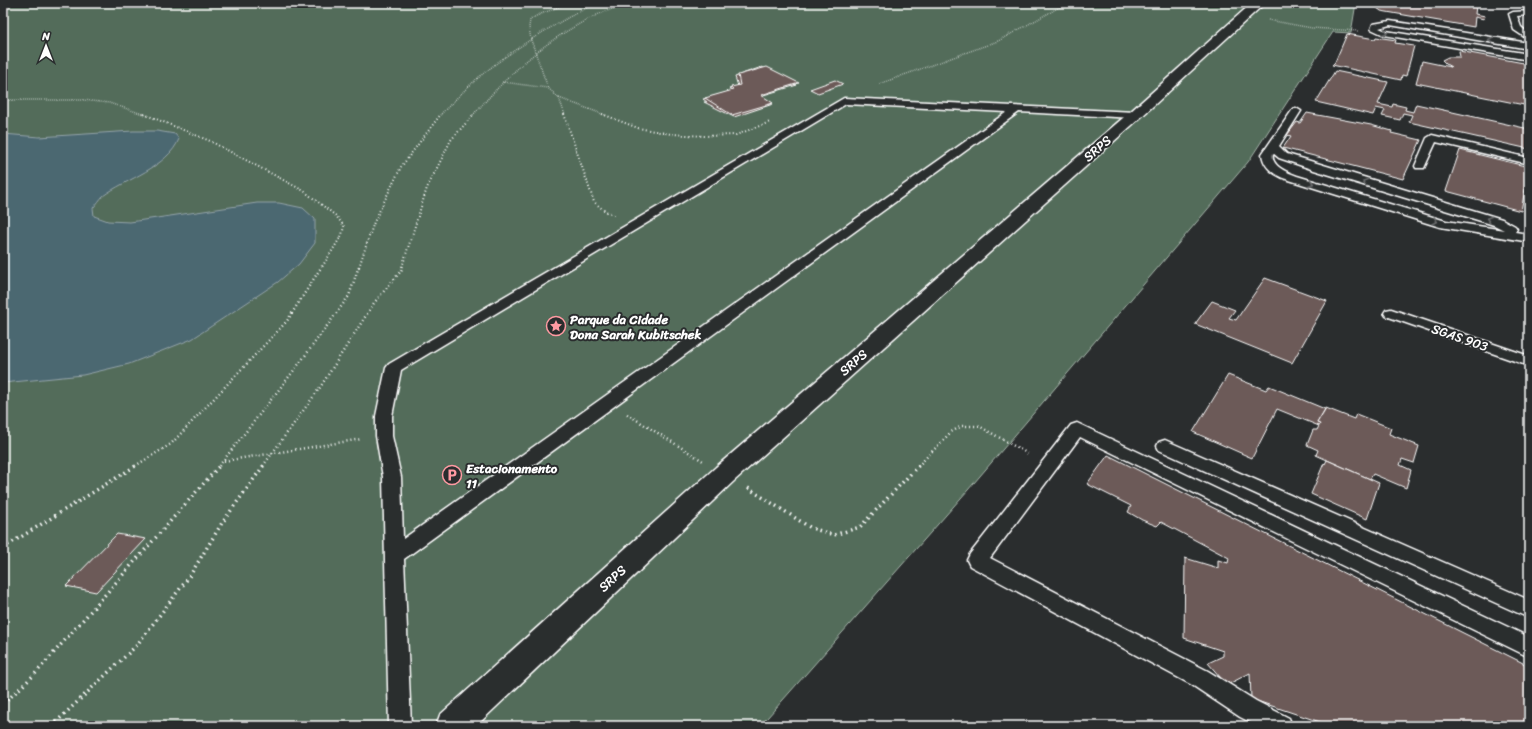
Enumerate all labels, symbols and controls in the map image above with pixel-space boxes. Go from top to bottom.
north arrow [26,26,66,66]
text: N [41,27,50,46]
one-way arrow [1382,27,1389,36]
one-way arrow [1487,36,1494,45]
street label: SRPS [1078,129,1117,167]
one-way arrow [1307,178,1314,187]
one-way arrow [1361,178,1368,187]
one-way arrow [1486,215,1493,224]
one-way arrow [1432,216,1439,225]
place label: Parque da Cidade Dona Sarah Kubitschek [570,308,702,346]
place icon: Parque da Cidade Dona Sarah Kubitschek [545,315,567,337]
street label: SGAS 903 [1428,317,1491,358]
street label: SRPS [834,343,873,381]
place label: Estacionamento 11 [466,457,558,495]
parking icon: Estacionamento 11 [441,464,463,486]
street label: SRPS [593,559,632,598]

